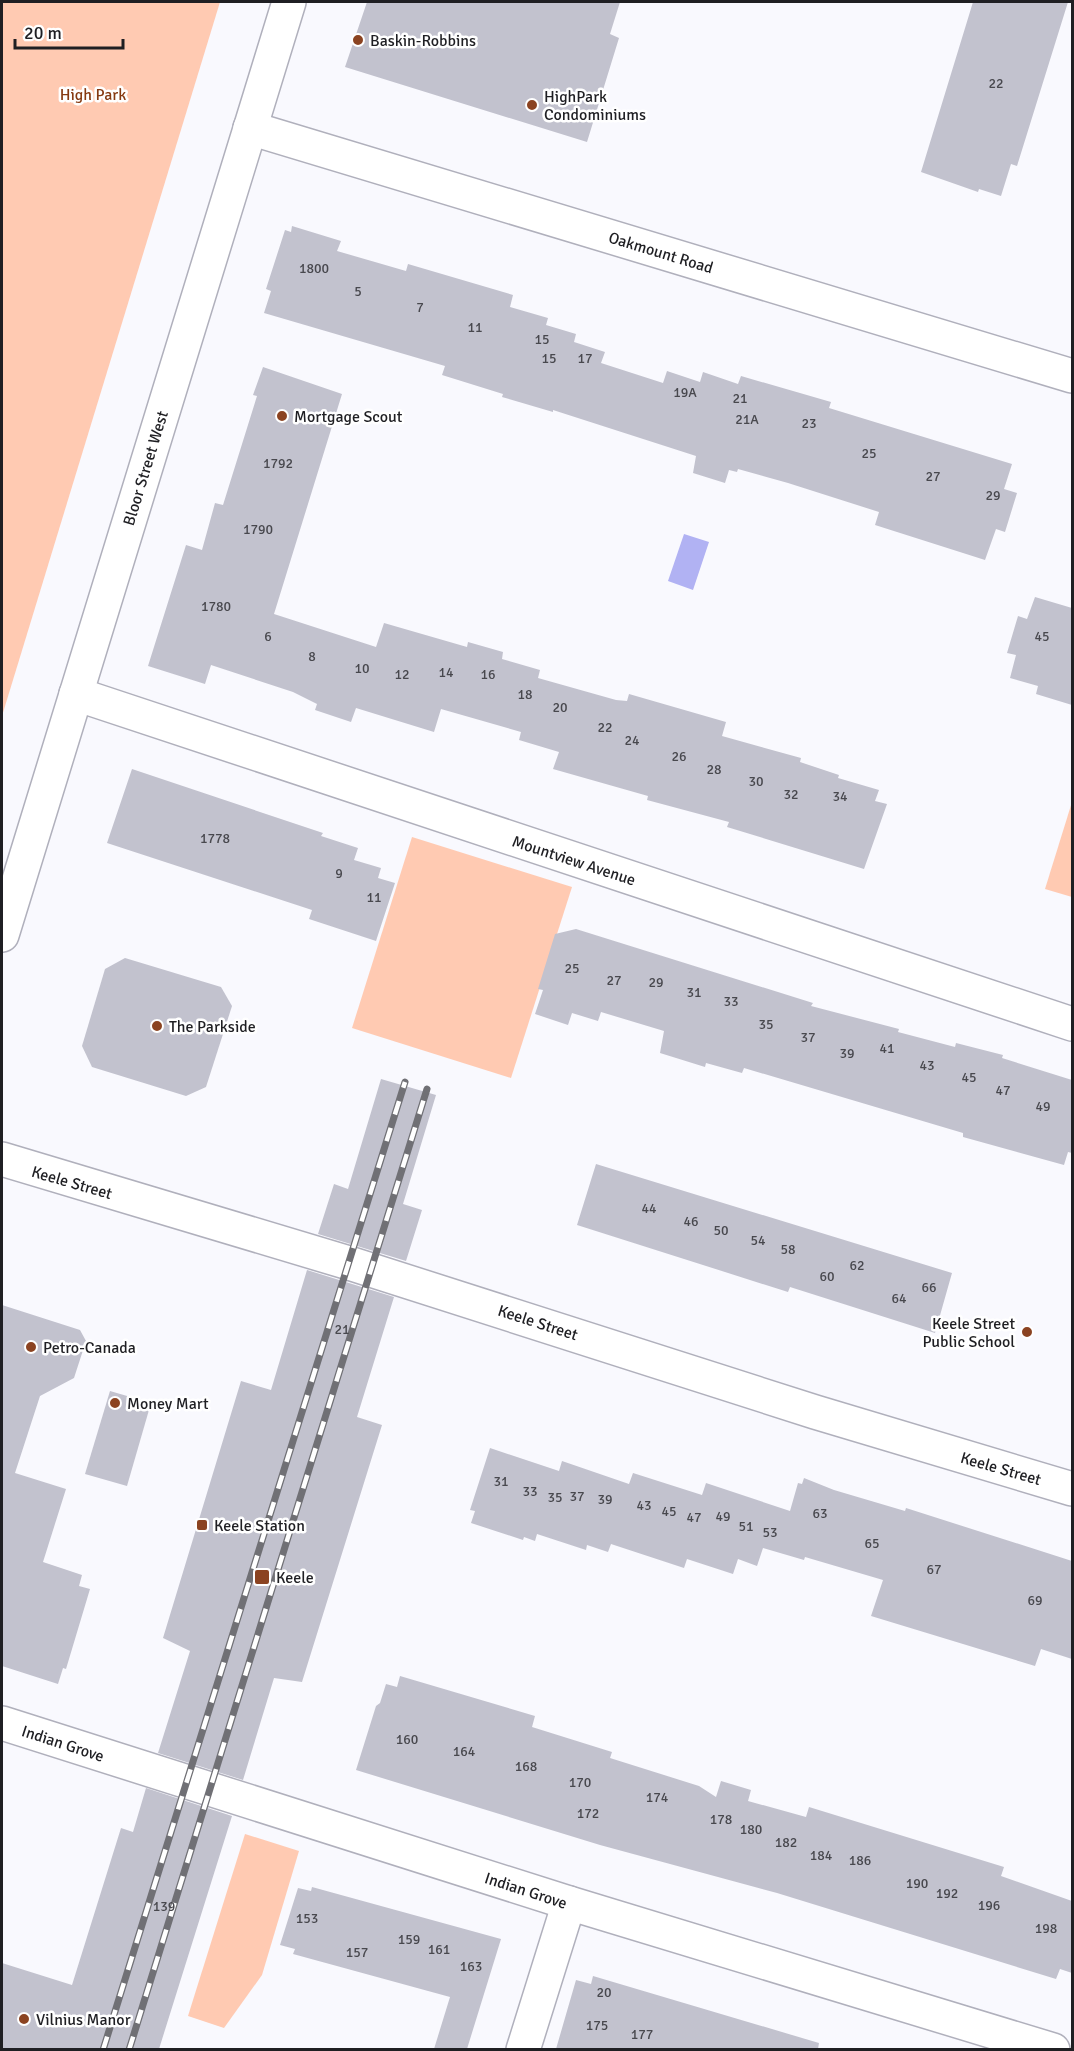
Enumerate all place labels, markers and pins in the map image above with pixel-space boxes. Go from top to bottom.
place label: Baskin-Robbins [370,31,476,51]
marker: Baskin-Robbins [351,33,365,47]
place label: HighPark Condominiums [544,87,646,125]
marker: HighPark Condominiums [525,98,539,112]
place label: Mortgage Scout [294,407,403,427]
marker: Mortgage Scout [275,409,289,423]
place label: The Parkside [169,1017,256,1037]
marker: The Parkside [150,1019,164,1033]
place label: Keele Street Public School [922,1314,1015,1352]
marker: Keele Street Public School [1020,1325,1034,1339]
place label: Petro-Canada [43,1338,136,1358]
marker: Petro-Canada [24,1340,38,1354]
place label: Money Mart [127,1394,209,1414]
marker: Money Mart [108,1396,122,1410]
place label: Keele Station [214,1516,305,1536]
marker: Keele Station [195,1518,209,1532]
marker: Keele [253,1568,271,1586]
place label: Keele [276,1568,314,1588]
place label: Vilnius Manor [36,2010,131,2030]
marker: Vilnius Manor [17,2012,31,2026]

